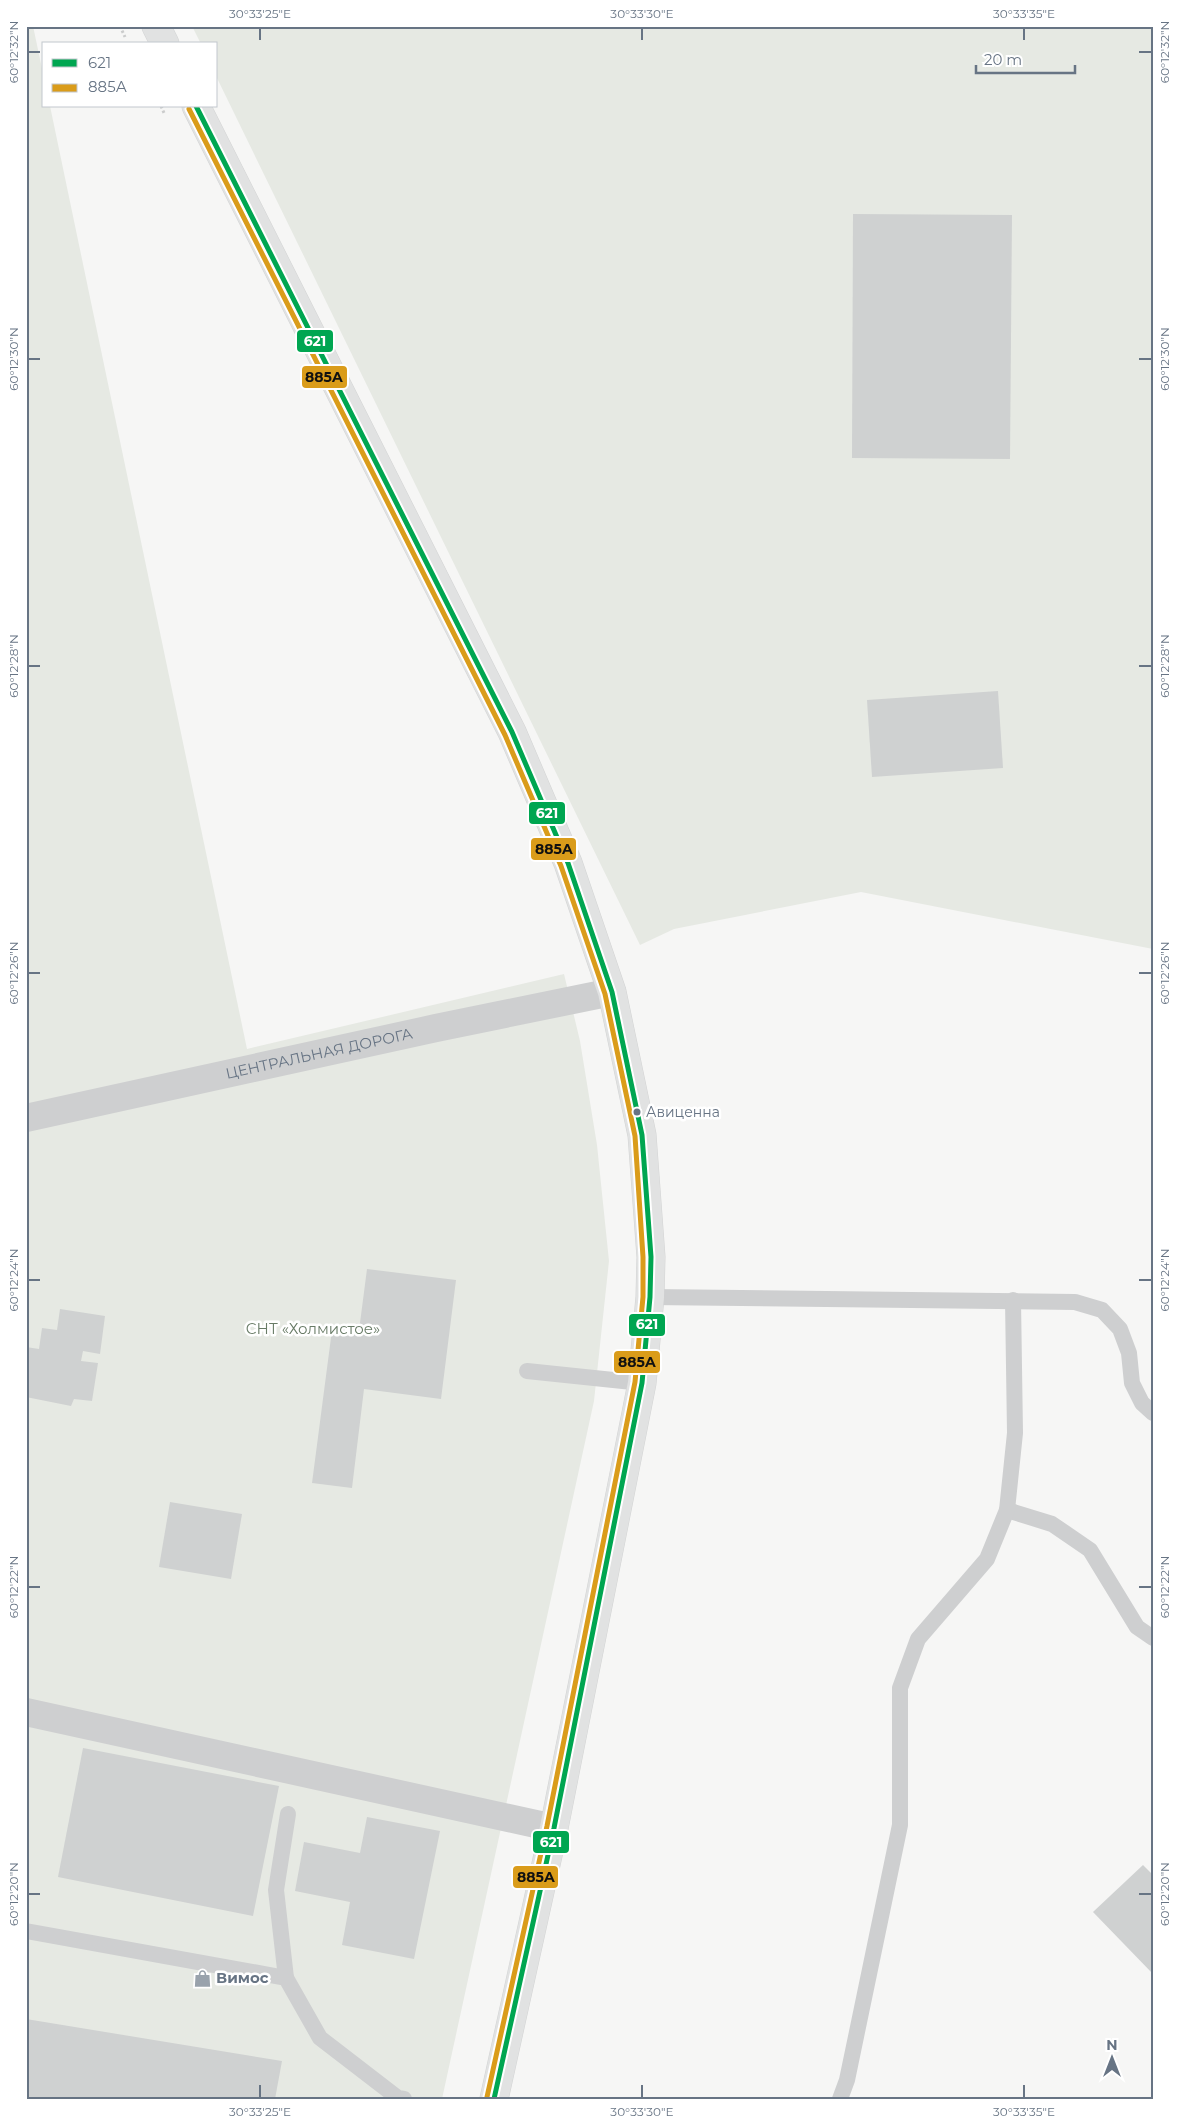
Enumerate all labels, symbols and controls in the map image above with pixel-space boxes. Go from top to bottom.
text: 30°33'25"E [229,6,291,21]
text: 30°33'30"E [610,6,674,21]
text: 30°33'35"E [993,6,1055,21]
text: 60°12'32"N [6,21,21,83]
text: 60°12'32"N [1157,21,1172,83]
legend [42,42,218,108]
scale bar [976,42,1075,74]
text: 20 m [984,50,1022,69]
text: 621 [88,53,111,72]
text: 885А [88,77,127,96]
text: 60°12'30"N [6,327,21,391]
text: 60°12'30"N [1157,327,1172,391]
line badge: 621 [296,329,334,353]
text: 621 [304,332,326,350]
line badge: 885А [301,365,348,389]
text: 885А [305,368,344,386]
text: 60°12'28"N [6,634,21,698]
text: 60°12'28"N [1157,634,1172,698]
line badge: 621 [528,801,566,825]
text: 621 [536,804,558,822]
line badge: 885А [530,837,577,861]
text: 885А [535,840,574,858]
text: 60°12'26"N [6,942,21,1004]
text: 60°12'26"N [1157,942,1172,1004]
street label: ЦЕНТРАЛЬНАЯ ДОРОГА [224,1023,414,1083]
place label: Авиценна [646,1103,720,1121]
marker: Авиценна [632,1107,642,1117]
text: 60°12'24"N [6,1248,21,1312]
text: 60°12'24"N [1157,1248,1172,1312]
line badge: 621 [628,1313,666,1337]
text: 621 [636,1315,658,1333]
park label: СНТ «Холмистое» [246,1319,380,1338]
line badge: 885А [613,1350,661,1374]
text: 885А [618,1353,657,1371]
text: 60°12'22"N [6,1556,21,1618]
text: 60°12'22"N [1157,1556,1172,1618]
line badge: 621 [532,1830,570,1854]
text: 621 [540,1833,562,1851]
text: 60°12'20"N [6,1862,21,1926]
text: 60°12'20"N [1157,1862,1172,1926]
line badge: 885А [512,1865,559,1889]
text: 885А [517,1868,556,1886]
shop icon: Вимос [192,1968,212,1988]
place label: Вимос [216,1968,269,1987]
north arrow [1086,2032,1136,2082]
text: N [1106,2036,1118,2054]
text: 30°33'25"E [229,2104,291,2119]
text: 30°33'30"E [610,2104,674,2119]
text: 30°33'35"E [993,2104,1055,2119]

